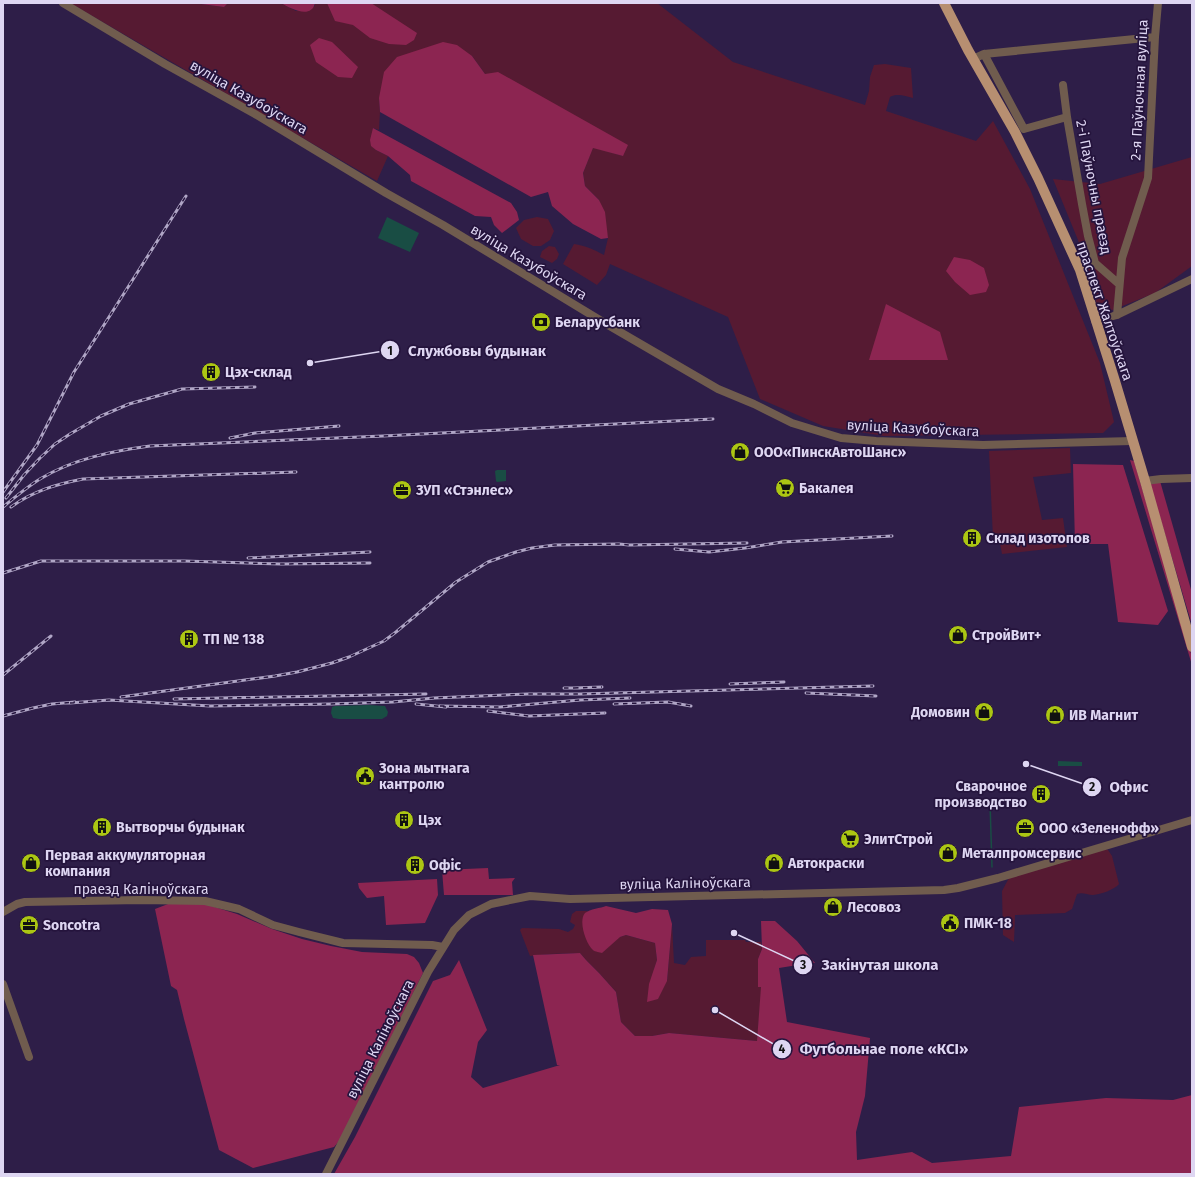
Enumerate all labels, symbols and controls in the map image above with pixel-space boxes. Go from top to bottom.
street label: 2-я Паўночная вуліца [1127,19,1152,161]
street label: вуліца Казубоўскага [187,57,311,138]
street label: 2-і Паўночны праезд [1072,118,1115,256]
street label: вуліца Казубоўскага [467,221,590,304]
street label: праспект Жалтоўскага [1073,239,1136,383]
bank icon: Беларусбанк [530,311,552,333]
place label: Беларусбанк [555,314,640,331]
callout: Службовы будынак [380,337,554,364]
text: Службовы будынак [408,342,547,360]
text: 1 [387,344,393,358]
building icon: Цэх-склад [200,361,222,383]
place label: Цэх-склад [225,364,292,381]
street label: вуліца Казубоўскага [846,417,980,440]
shop icon: ООО«ПинскАвтоШанс» [729,441,751,463]
place label: ООО«ПинскАвтоШанс» [754,444,906,461]
supermarket icon: Бакалея [774,477,796,499]
office icon: ЗУП «Стэнлес» [391,479,413,501]
place label: Бакалея [799,480,854,497]
place label: ЗУП «Стэнлес» [415,482,513,499]
building icon: Склад изотопов [961,527,983,549]
place label: Склад изотопов [986,530,1090,547]
shop icon: СтройВит+ [947,624,969,646]
place label: СтройВит+ [972,627,1042,644]
building icon: ТП № 138 [178,628,200,650]
place label: ТП № 138 [203,631,264,648]
shop icon: Домовин [973,701,995,723]
place label: Домовин [910,704,970,721]
shop icon: ИВ Магнит [1044,704,1066,726]
place label: ИВ Магнит [1069,707,1138,724]
place label: Зона мытнага кантролю [378,760,470,793]
public building icon: Зона мытнага кантролю [354,765,376,787]
callout: Офис [1082,773,1157,800]
place label: Сварочное производство [934,778,1027,811]
text: Офис [1110,778,1149,796]
text: 2 [1089,780,1095,794]
building icon: Сварочное производство [1030,783,1052,805]
building icon: Цэх [393,809,415,831]
place label: Цэх [418,812,442,829]
building icon: Вытворчы будынак [91,816,113,838]
office icon: ООО «Зеленофф» [1014,817,1036,839]
place label: Вытворчы будынак [116,819,245,836]
place label: ООО «Зеленофф» [1039,820,1159,837]
supermarket icon: ЭлитСтрой [839,828,861,850]
place label: ЭлитСтрой [864,831,933,848]
shop icon: Металпромсервис [937,842,959,864]
place label: Металпромсервис [962,845,1082,862]
place label: Первая аккумуляторная компания [45,847,206,880]
shop icon: Первая аккумуляторная компания [20,852,42,874]
shop icon: Автокраски [763,852,785,874]
building icon: Офіс [404,854,426,876]
place label: Автокраски [787,855,864,872]
place label: Офіс [429,857,461,874]
street label: вуліца Каліноўскага [619,874,751,893]
street label: праезд Каліноўскага [73,881,209,898]
shop icon: Лесовоз [822,896,844,918]
place label: Лесовоз [847,899,901,916]
public building icon: ПМК-18 [939,912,961,934]
office icon: Soncotra [18,914,40,936]
place label: ПМК-18 [964,915,1012,932]
place label: Soncotra [43,917,100,934]
callout: Закінутая школа [793,951,946,978]
text: Закінутая школа [820,956,939,974]
text: 3 [799,958,806,972]
street label: вуліца Каліноўскага [343,977,418,1102]
callout: Футбольнае поле «КСІ» [772,1035,976,1062]
text: Футбольнае поле «КСІ» [800,1040,968,1058]
text: 4 [779,1042,786,1056]

